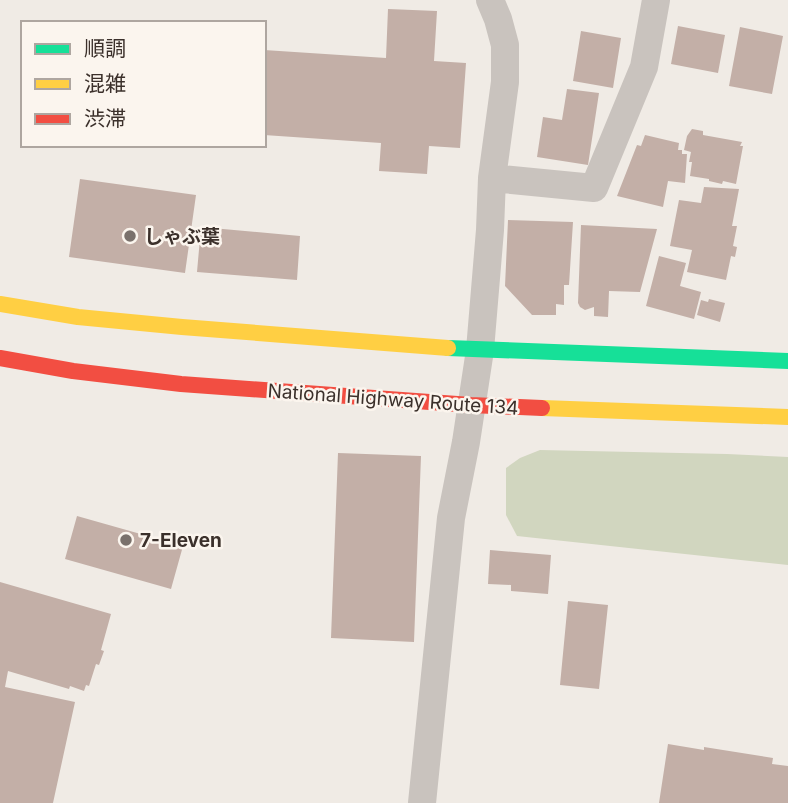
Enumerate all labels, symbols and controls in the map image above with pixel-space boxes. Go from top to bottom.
legend [21,21,266,147]
text: 順調 [84,36,126,61]
text: 混雑 [84,71,126,96]
text: 渋滞 [84,106,126,131]
place label: しゃぶ葉 [144,225,220,248]
marker: しゃぶ葉 [122,228,138,244]
street label: National Highway Route 134 [267,379,519,420]
place label: 7-Eleven [140,529,222,552]
marker: 7-Eleven [118,532,134,548]

